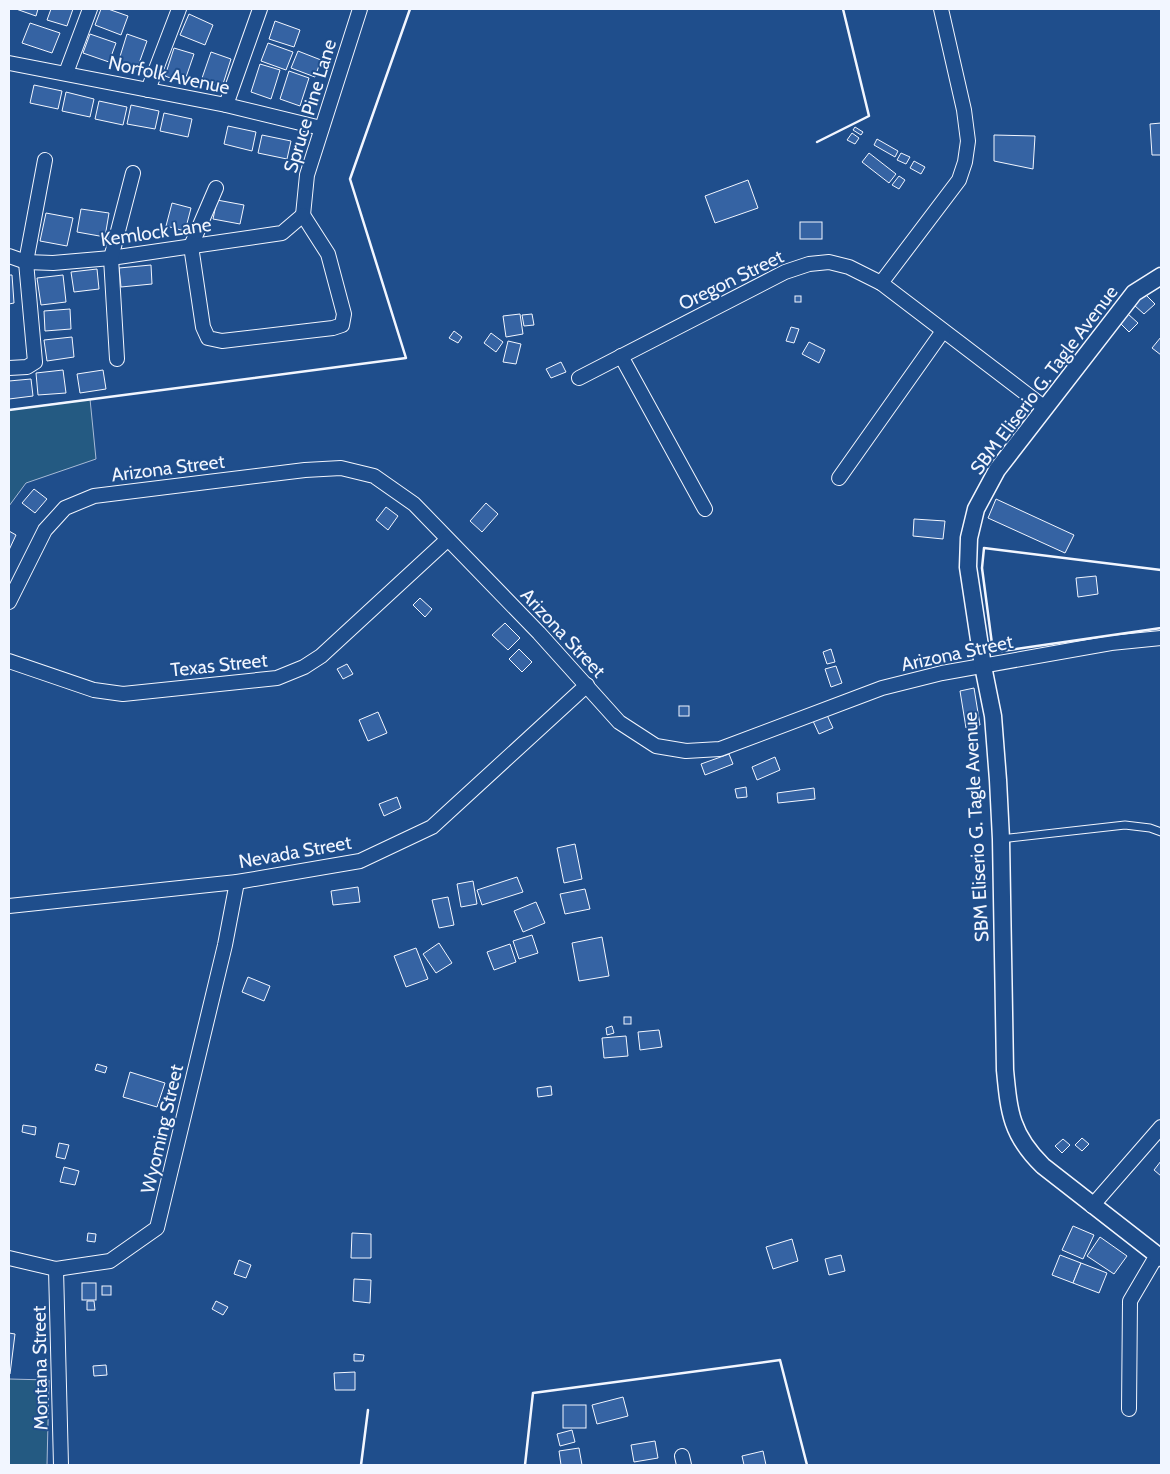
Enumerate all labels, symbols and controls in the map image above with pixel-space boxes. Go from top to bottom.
street label: Spruce Pine Lane [279,36,341,176]
street label: Norfolk Avenue [106,51,232,99]
street label: Kemlock Lane [99,213,213,251]
street label: Oregon Street [675,244,788,315]
street label: SBM Eliserio G. Tagle Avenue [965,281,1123,479]
street label: Arizona Street [110,450,226,486]
street label: Arizona Street [516,584,611,683]
street label: Arizona Street [899,630,1016,676]
street label: Texas Street [169,648,269,682]
street label: SBM Eliserio G. Tagle Avenue [958,711,994,943]
street label: Nevada Street [237,831,354,873]
street label: Wyoming Street [136,1062,188,1196]
street label: Montana Street [27,1305,53,1430]

